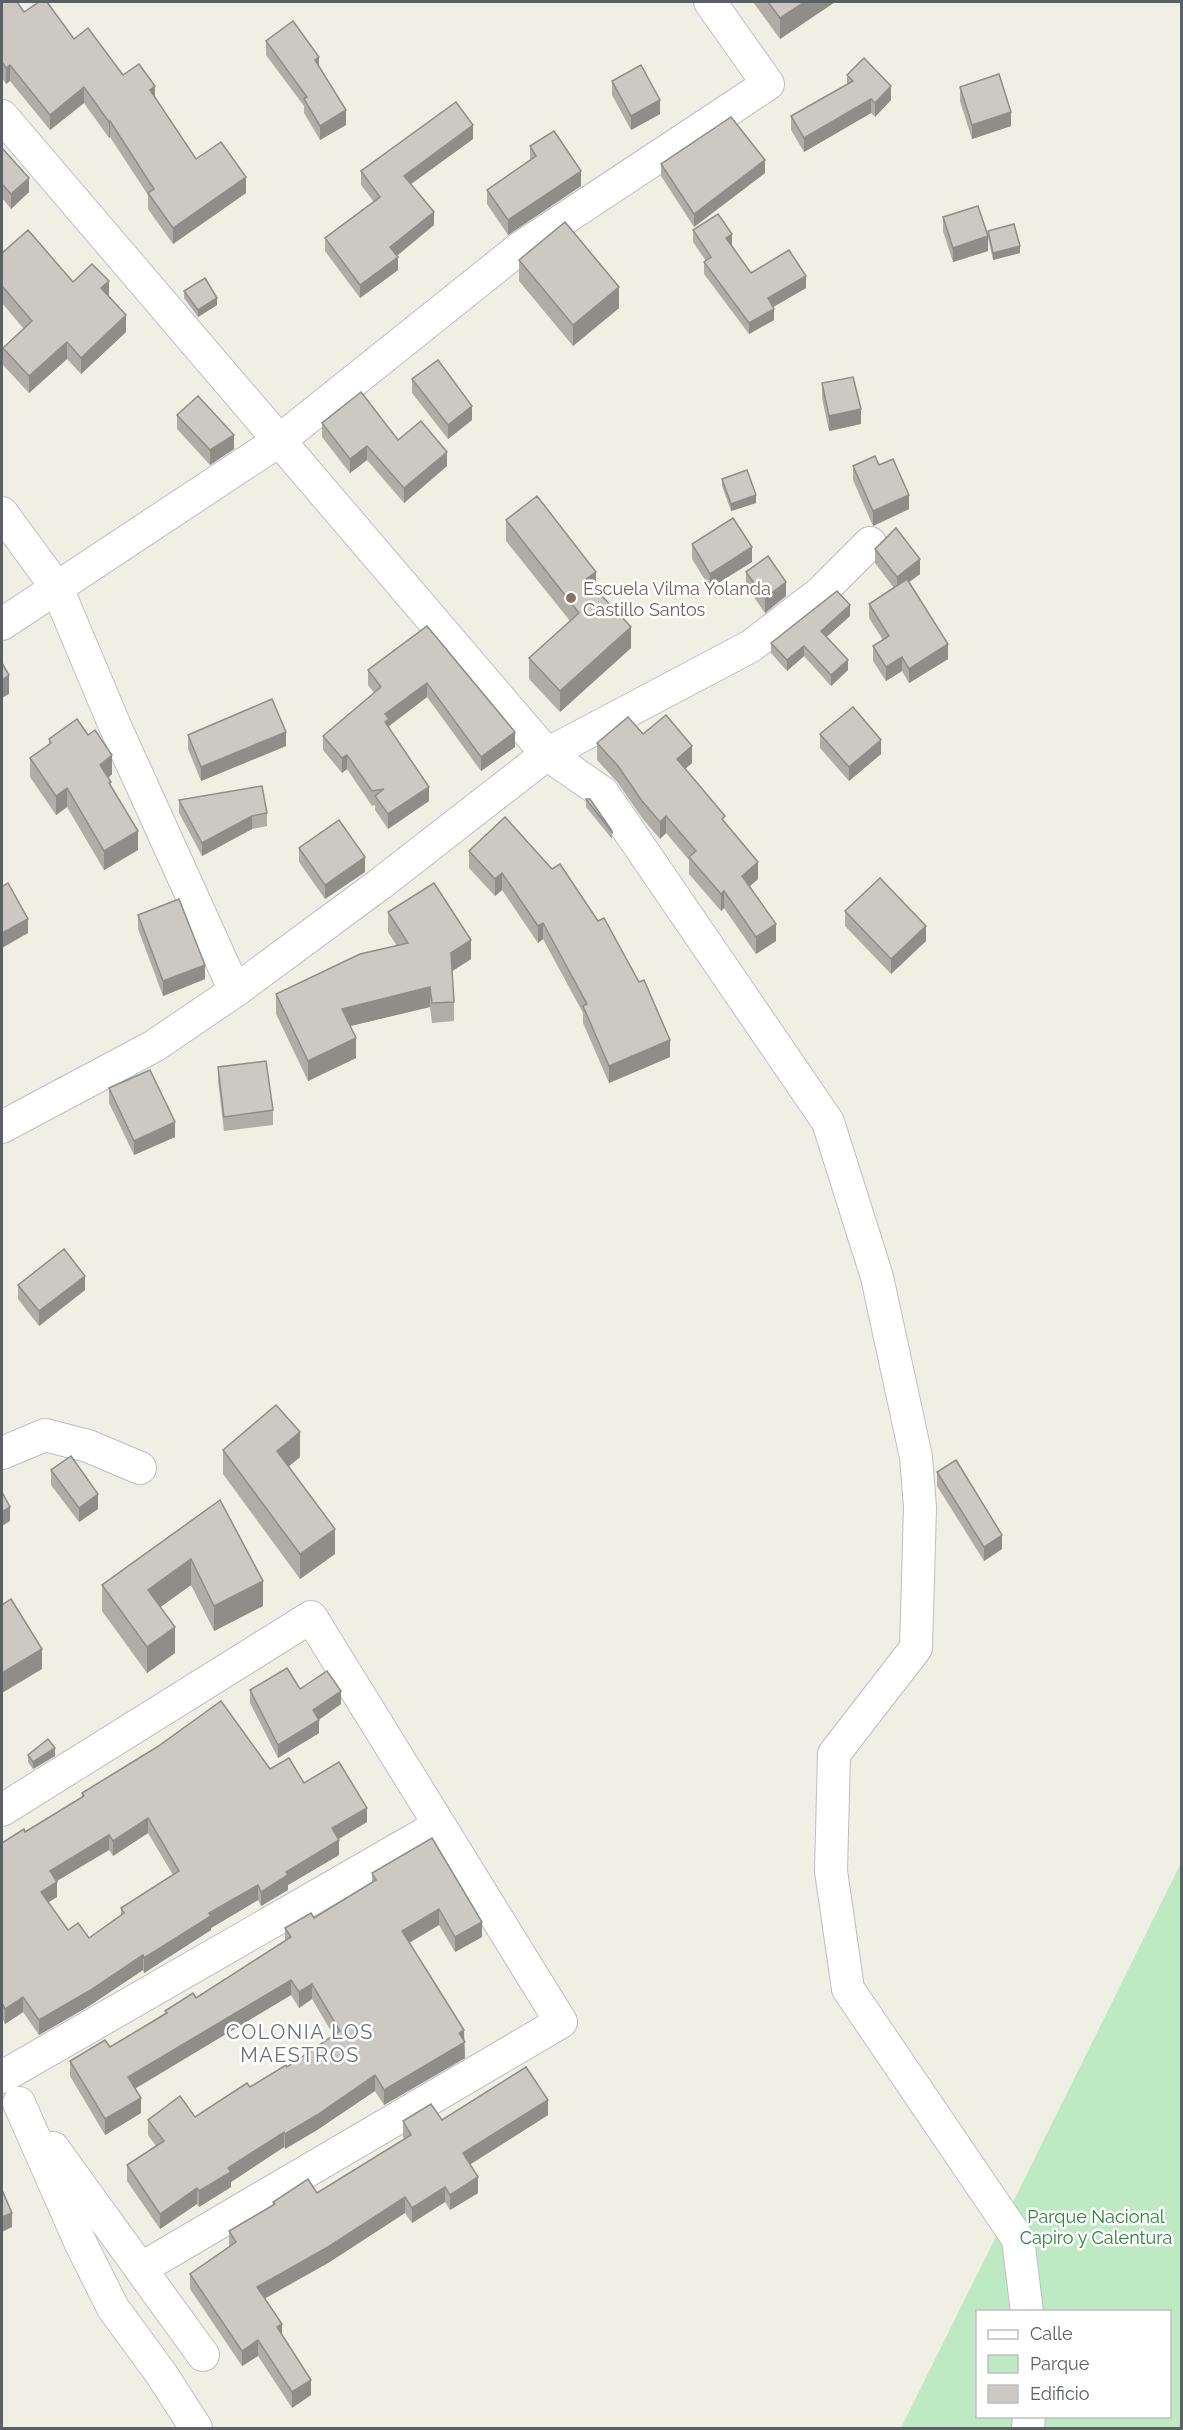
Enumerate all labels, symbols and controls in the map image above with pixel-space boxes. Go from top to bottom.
place label: Escuela Vilma Yolanda Castillo Santos [583,578,771,620]
marker: Escuela Vilma Yolanda Castillo Santos [564,591,578,605]
district label: COLONIA LOS MAESTROS [226,2020,374,2067]
park label: Parque Nacional Capiro y Calentura [1020,2206,1172,2248]
legend [976,2310,1171,2418]
text: Calle [1030,2323,1073,2344]
text: Parque [1030,2353,1090,2374]
text: Edificio [1030,2383,1090,2404]

